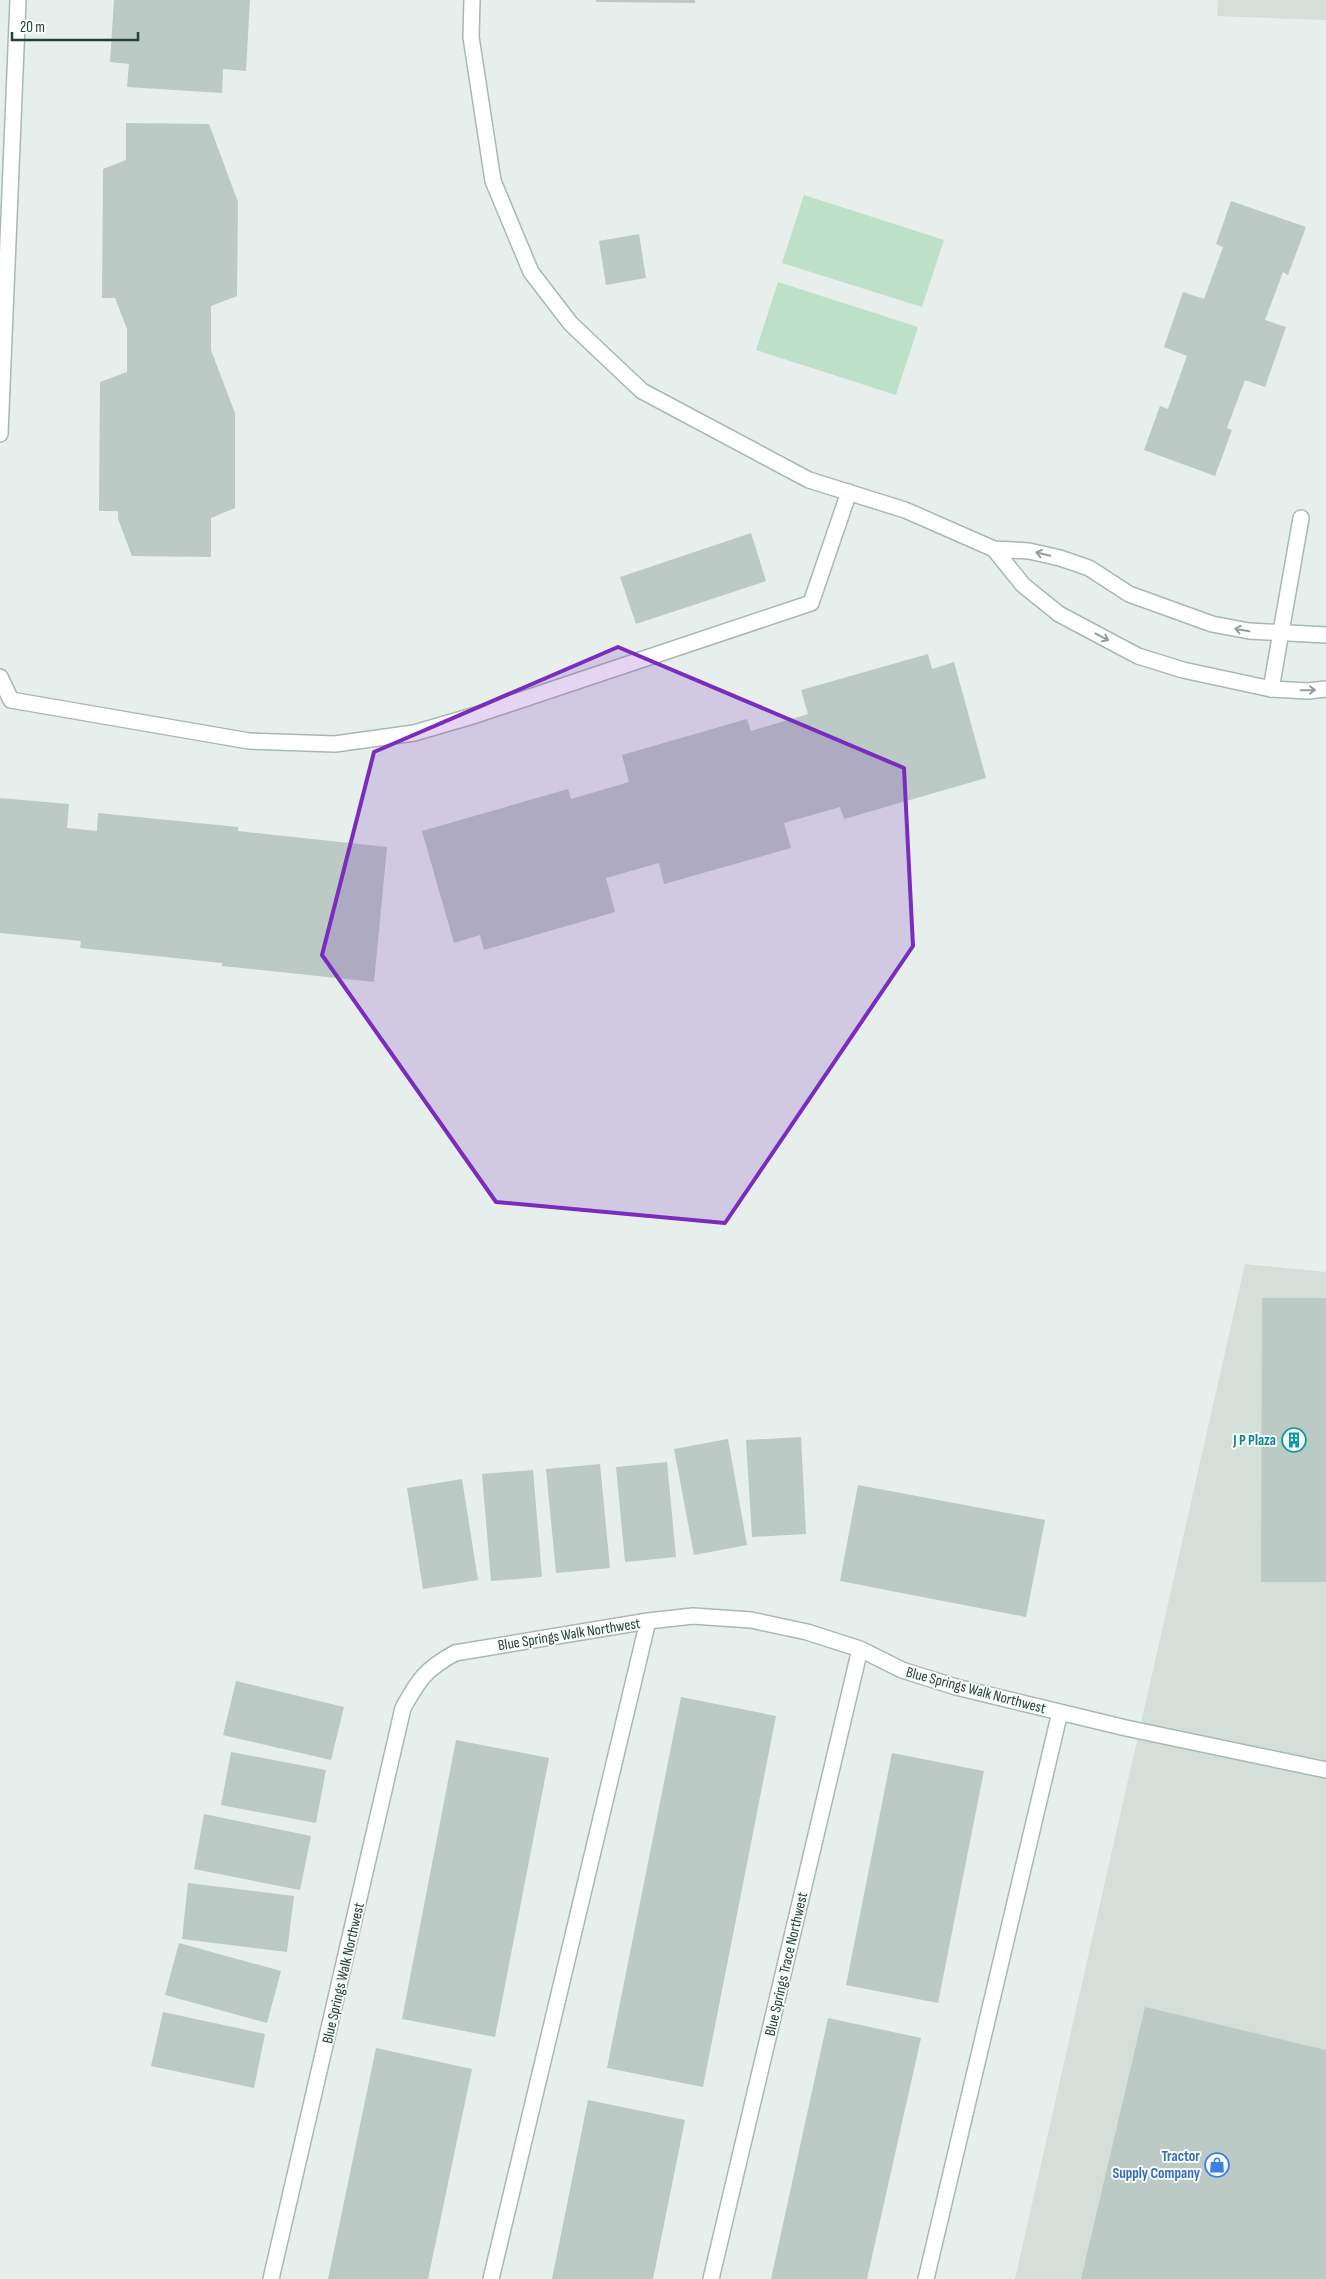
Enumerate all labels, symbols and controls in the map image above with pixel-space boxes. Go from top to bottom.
scale bar [12,10,139,42]
text: 20 m [20,18,45,37]
one-way arrow [1035,549,1051,558]
one-way arrow [1235,625,1251,635]
one-way arrow [1094,632,1109,642]
one-way arrow [1299,685,1315,695]
building icon: J P Plaza [1281,1427,1307,1453]
place label: J P Plaza [1232,1431,1276,1450]
street label: Blue Springs Walk Northwest [497,1614,642,1655]
street label: Blue Springs Walk Northwest [904,1663,1048,1718]
street label: Blue Springs Trace Northwest [761,1890,812,2038]
street label: Blue Springs Walk Northwest [318,1901,369,2045]
place label: Tractor Supply Company [1113,2147,1201,2183]
shop icon: Tractor Supply Company [1204,2152,1230,2178]

